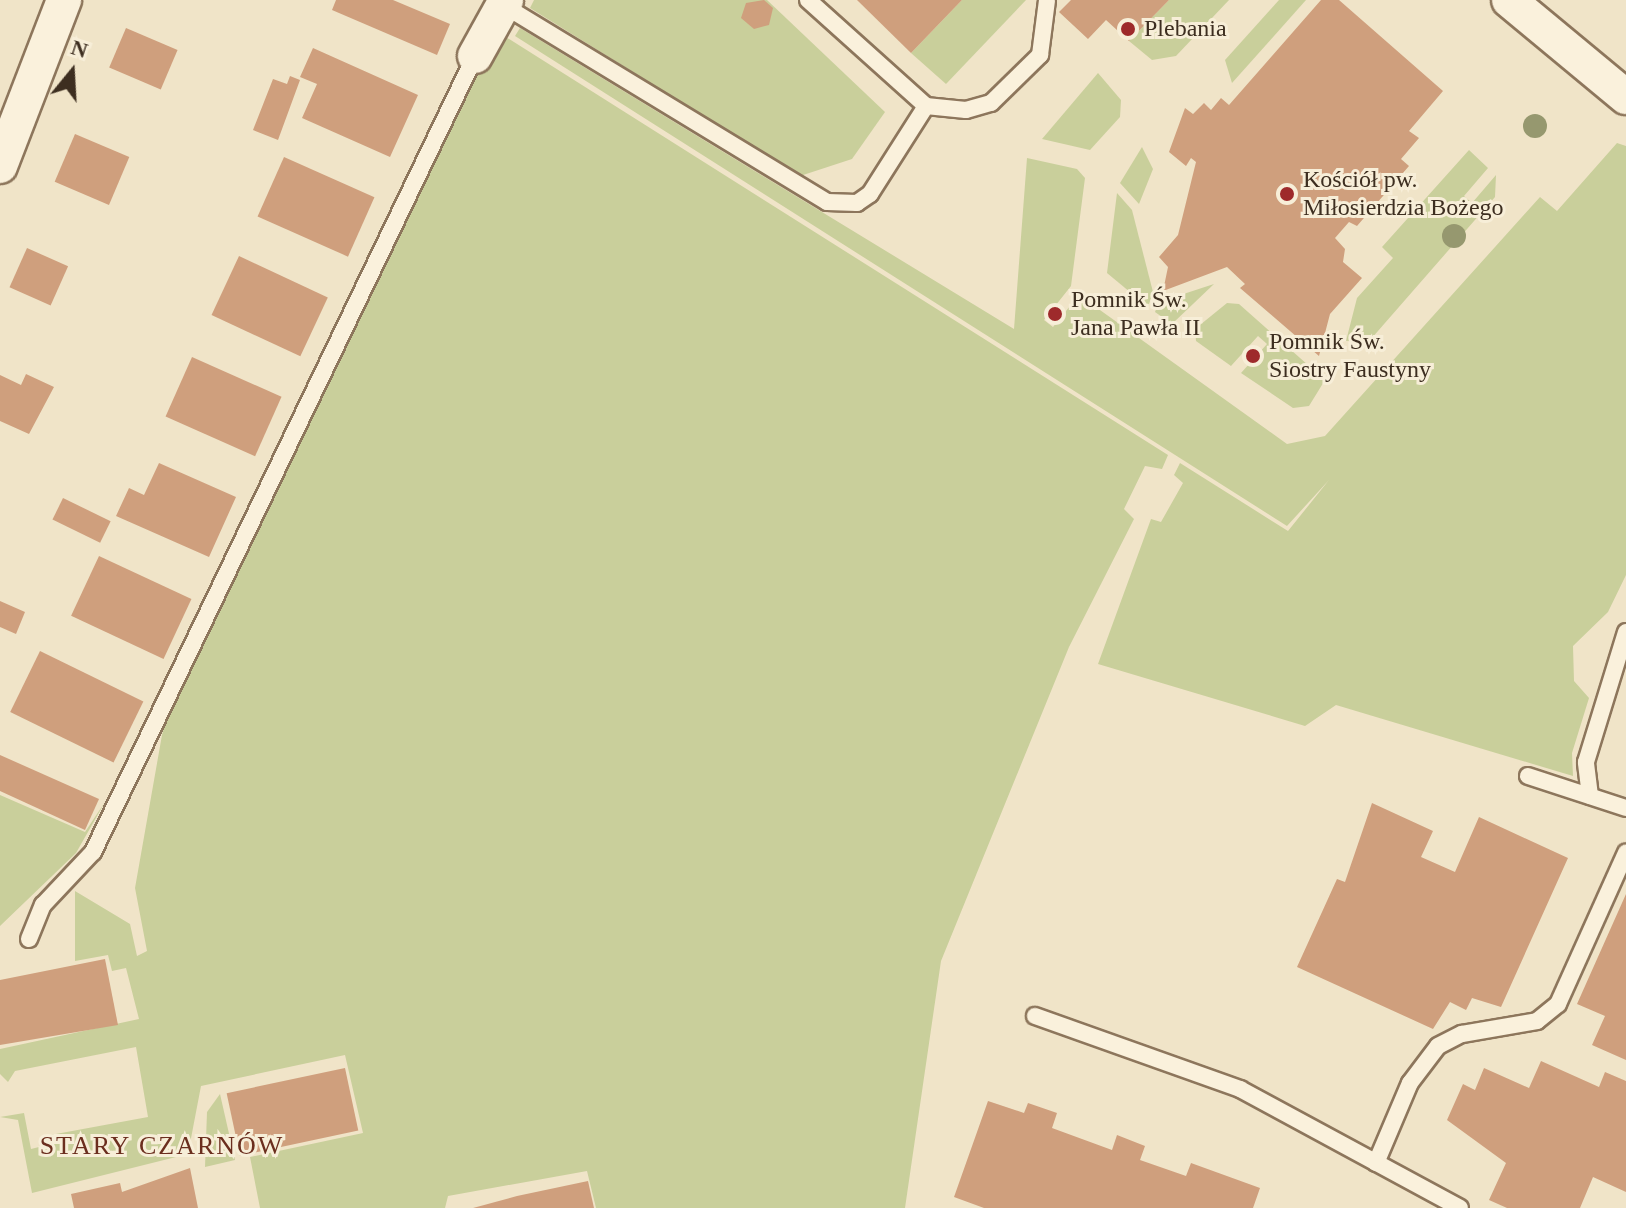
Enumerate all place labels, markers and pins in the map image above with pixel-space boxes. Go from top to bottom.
place label: Plebania [1144,15,1227,43]
marker: Plebania [1119,20,1137,38]
place label: Kościół pw. Miłosierdzia Bożego [1303,166,1504,222]
marker: Kościół pw. Miłosierdzia Bożego [1278,185,1296,203]
place label: Pomnik Św. Jana Pawła II [1071,286,1200,342]
marker: Pomnik Św. Jana Pawła II [1046,305,1064,323]
place label: Pomnik Św. Siostry Faustyny [1269,328,1431,384]
marker: Pomnik Św. Siostry Faustyny [1244,347,1262,365]

